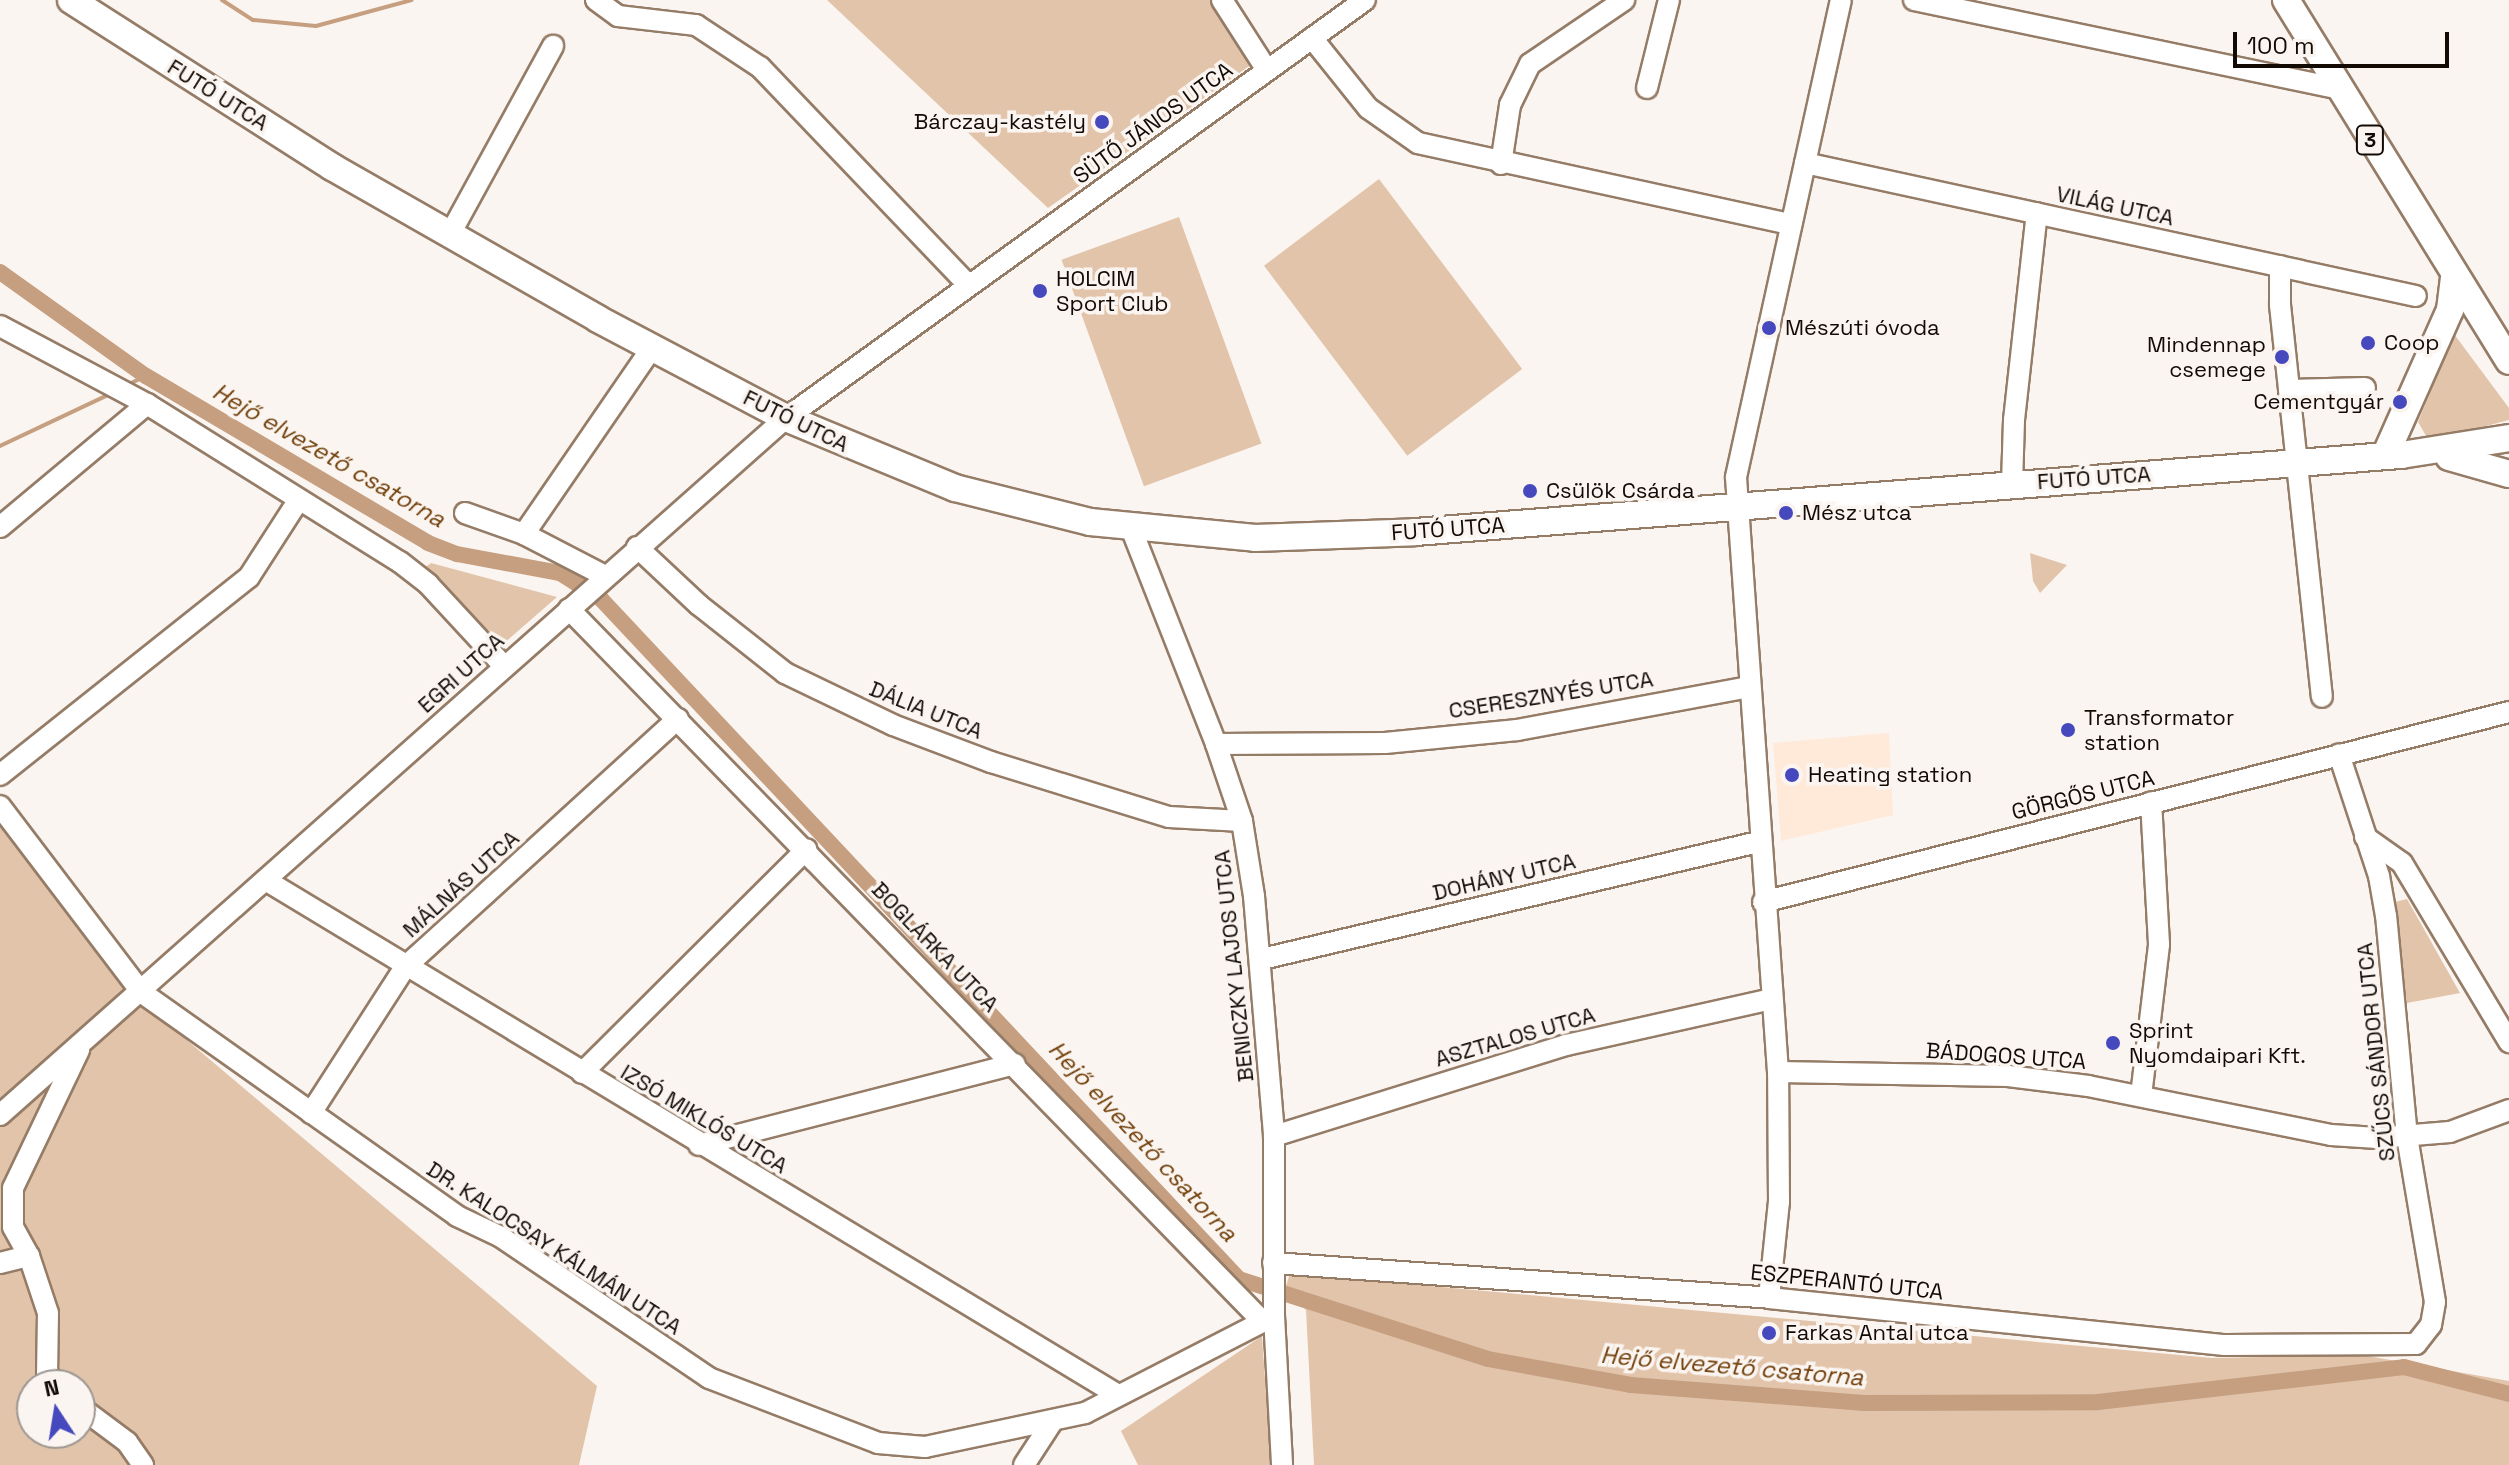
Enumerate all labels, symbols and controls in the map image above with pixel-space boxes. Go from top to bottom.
scale bar [2237,16,2453,66]
text: 100 m [2247,30,2315,61]
street label: FUTÓ UTCA [163,54,273,136]
street label: SÜTŐ JÁNOS UTCA [1068,56,1238,190]
place label: Bárczay-kastély [914,109,1086,135]
marker: Bárczay-kastély [1093,113,1111,131]
road number: 3 [2354,124,2386,156]
street label: VILÁG UTCA [2054,181,2176,231]
place label: HOLCIM Sport Club [1056,265,1168,316]
marker: HOLCIM Sport Club [1031,282,1049,300]
place label: Mészúti óvoda [1785,315,1940,341]
marker: Mészúti óvoda [1760,319,1778,337]
place label: Coop [2384,330,2439,356]
place label: Mindennap csemege [2147,331,2266,382]
marker: Coop [2359,334,2377,352]
marker: Mindennap csemege [2273,348,2291,366]
water label: Hejő elvezető csatorna [208,377,450,533]
street label: FUTÓ UTCA [739,384,853,458]
place label: Cementgyár [2253,389,2384,415]
marker: Cementgyár [2391,393,2409,411]
street label: FUTÓ UTCA [2036,461,2152,495]
place label: Csülök Csárda [1546,478,1695,504]
marker: Csülök Csárda [1521,482,1539,500]
place label: Mész utca [1802,500,1912,526]
marker: Mész utca [1777,504,1795,522]
street label: FUTÓ UTCA [1390,512,1506,546]
street label: EGRI UTCA [413,628,509,718]
street label: CSERESZNYÉS UTCA [1447,666,1655,724]
street label: DÁLIA UTCA [865,675,987,745]
place label: Transformator station [2084,704,2234,756]
marker: Transformator station [2059,721,2077,739]
place label: Heating station [1808,762,1972,788]
street label: GÖRGŐS UTCA [2009,765,2157,825]
marker: Heating station [1783,766,1801,784]
street label: MÁLNÁS UTCA [397,825,525,943]
street label: DOHÁNY UTCA [1430,848,1578,906]
street label: BENICZKY LAJOS UTCA [1209,849,1259,1083]
street label: BOGLÁRKA UTCA [866,876,1004,1018]
street label: SZŰCS SÁNDOR UTCA [2351,941,2401,1163]
street label: ASZTALOS UTCA [1432,1002,1598,1072]
place label: Sprint Nyomdaipari Kft. [2129,1017,2306,1068]
marker: Sprint Nyomdaipari Kft. [2104,1034,2122,1052]
water label: Hejő elvezető csatorna [1043,1035,1243,1247]
street label: BÁDOGOS UTCA [1925,1037,2087,1075]
street label: IZSÓ MIKLÓS UTCA [616,1059,792,1179]
street label: DR. KALOCSAY KÁLMÁN UTCA [421,1155,687,1341]
street label: ESZPERANTÓ UTCA [1749,1259,1945,1305]
place label: Farkas Antal utca [1785,1320,1969,1346]
marker: Farkas Antal utca [1760,1324,1778,1342]
water label: Hejő elvezető csatorna [1599,1340,1865,1392]
north arrow [16,1369,96,1449]
text: N [41,1372,62,1403]

